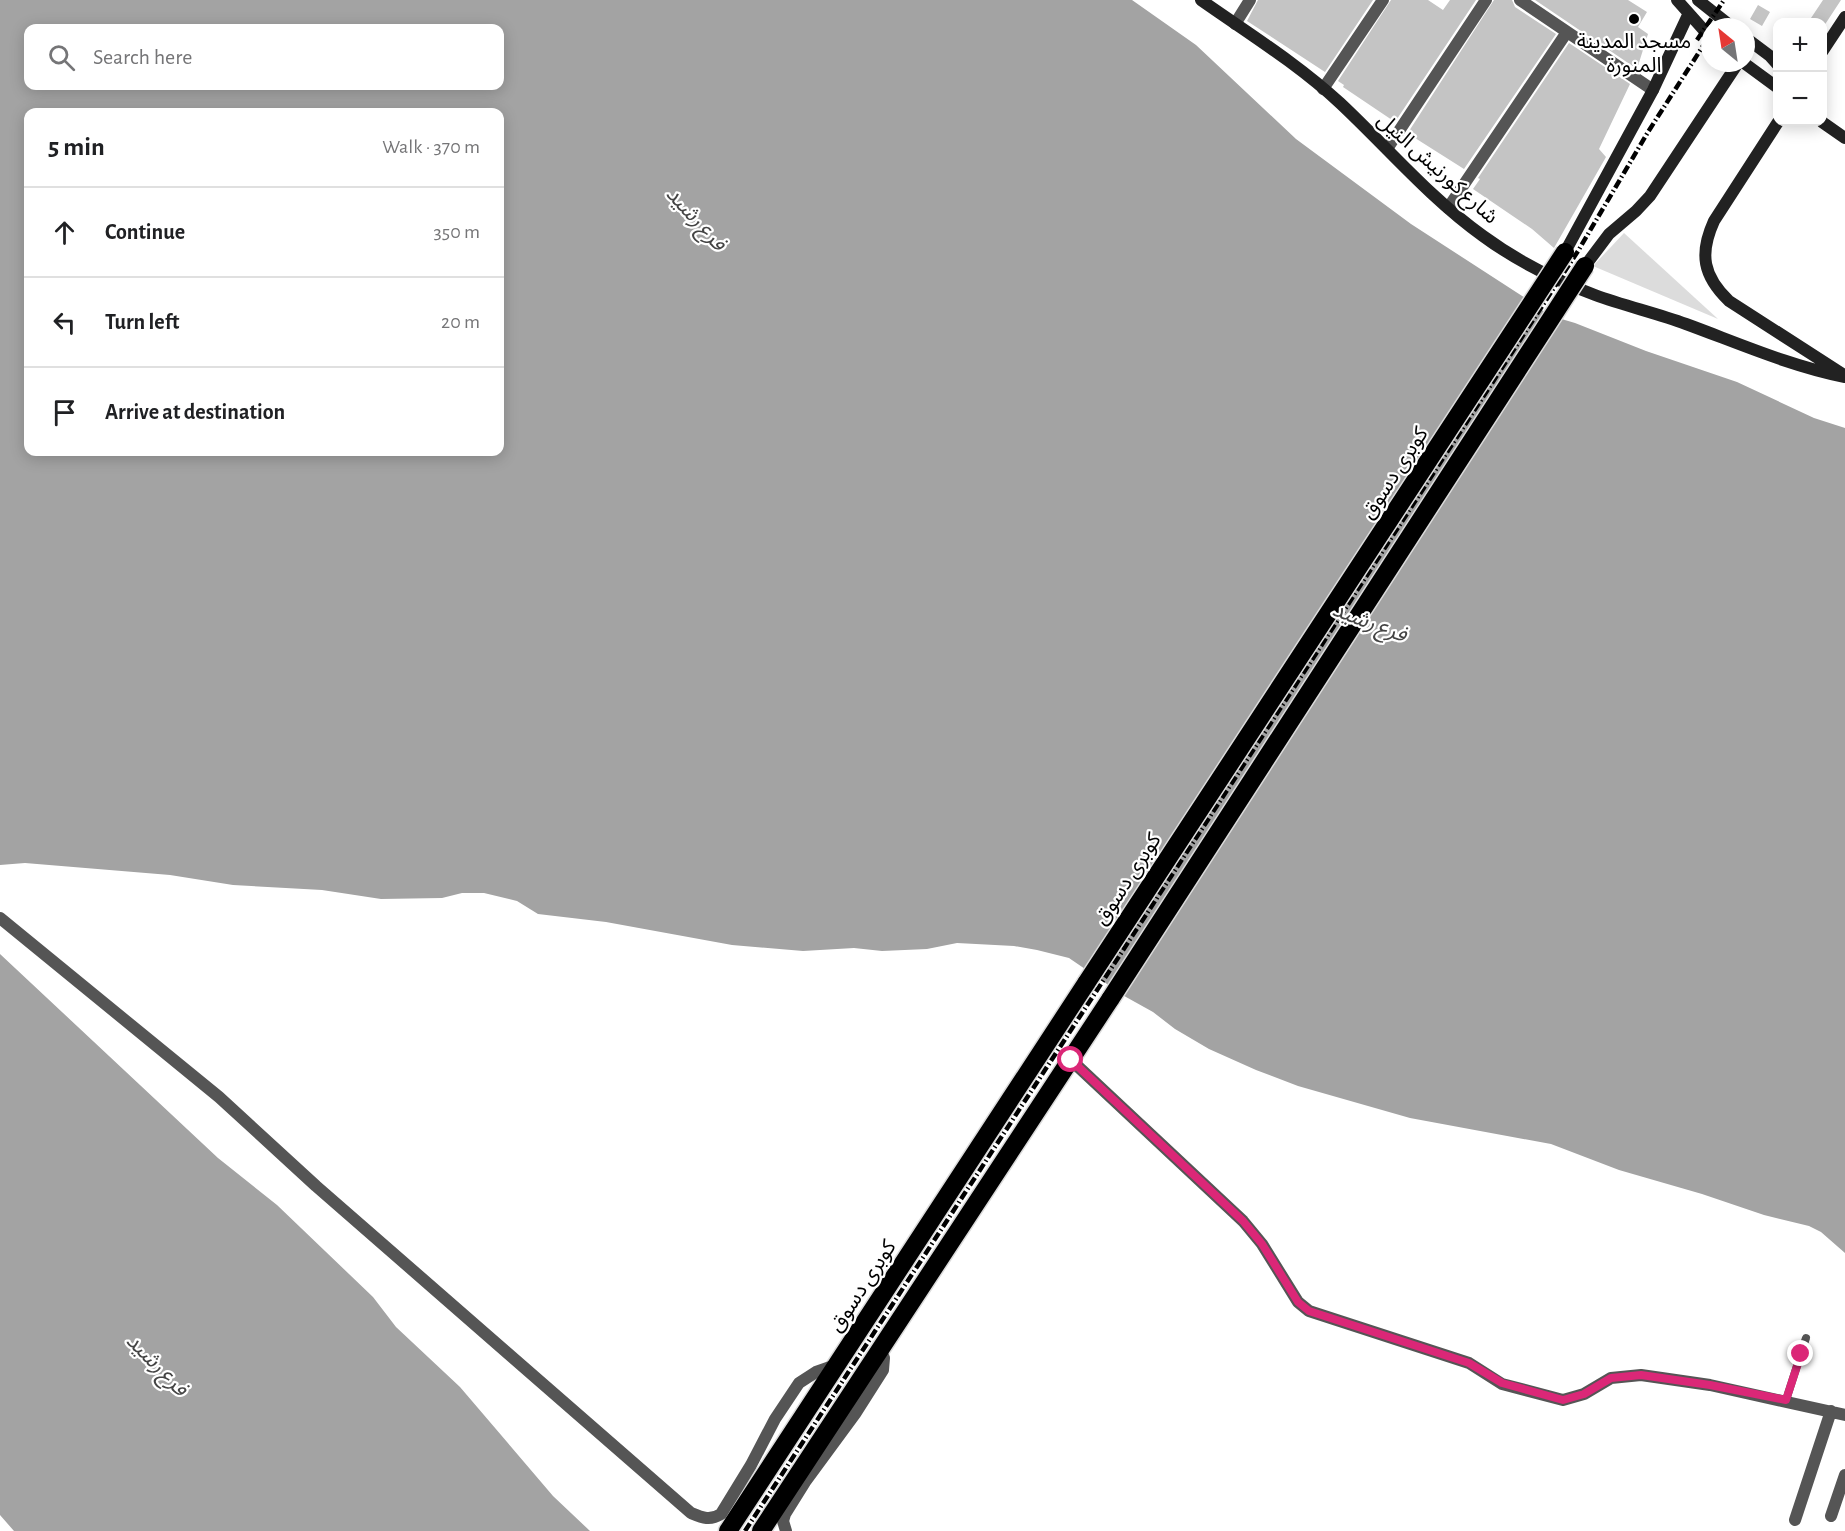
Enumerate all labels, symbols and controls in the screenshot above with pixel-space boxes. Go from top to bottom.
marker: مسجد المدينة المنورة [1627,12,1641,26]
north arrow [1701,18,1755,72]
map controls [1773,18,1827,126]
button: + [1773,18,1827,72]
search box [24,24,504,90]
place label: مسجد المدينة المنورة [1577,31,1691,77]
icon: search [45,41,78,74]
text: Search here [93,46,192,68]
button: − [1773,72,1827,126]
street label: شارع كورنيش النيل [1371,109,1502,231]
text: 5 min [48,134,105,160]
text: Walk · 370 m [382,137,480,157]
water label: فرع رشيد [658,183,731,259]
icon: ahead [48,216,81,249]
text: Continue [105,221,185,243]
text: 350 m [434,222,480,242]
icon: left [48,306,81,339]
text: Turn left [105,311,179,333]
text: 20 m [441,312,480,332]
icon: arrive [48,396,81,429]
text: Arrive at destination [105,401,285,423]
street label: كوبرى دسوق [1357,423,1433,523]
water label: فرع رشيد [1328,598,1411,651]
street label: كوبرى دسوق [1090,829,1166,929]
route start [1057,1046,1083,1072]
street label: كوبرى دسوق [825,1236,901,1336]
water label: فرع رشيد [119,1329,193,1405]
route end [1787,1340,1813,1366]

